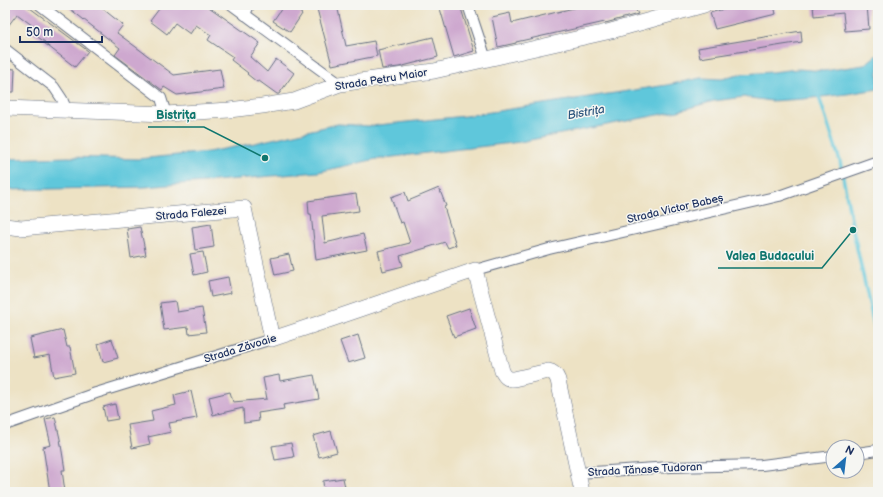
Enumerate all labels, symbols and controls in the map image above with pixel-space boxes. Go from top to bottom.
scale bar [20,18,102,44]
text: 50 m [26,25,53,40]
street label: Strada Petru Maior [334,66,429,93]
water label: Bistrița [566,102,606,123]
callout: Bistrița [148,103,204,127]
text: Bistrița [156,108,196,123]
street label: Strada Victor Babeș [626,191,725,226]
street label: Strada Falezei [155,204,227,223]
callout: Valea Budacului [718,244,822,268]
text: Valea Budacului [726,249,814,264]
street label: Strada Zăvoaie [202,331,278,366]
north arrow [825,439,865,479]
text: N [843,443,856,458]
street label: Strada Tănase Tudoran [587,460,703,479]

